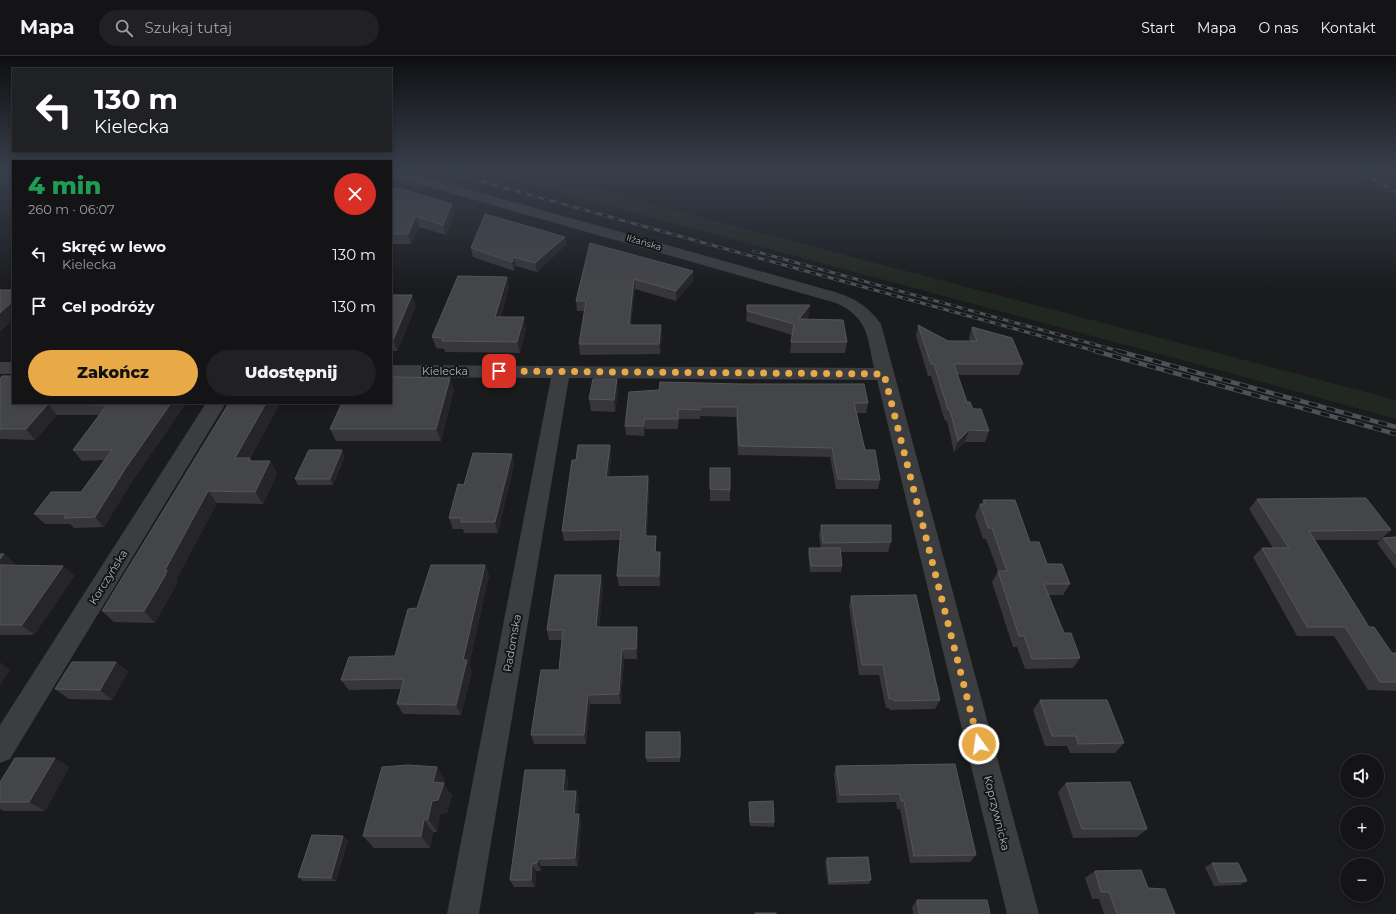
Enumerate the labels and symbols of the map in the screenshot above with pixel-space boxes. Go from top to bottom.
street label: Iłżańska [625,232,663,252]
pin [482,354,516,388]
street label: Kielecka [422,364,468,378]
street label: Korczyńska [86,547,130,607]
street label: Radomska [500,613,524,673]
position arrow [958,723,1000,765]
street label: Koprzywnicka [981,774,1013,852]

